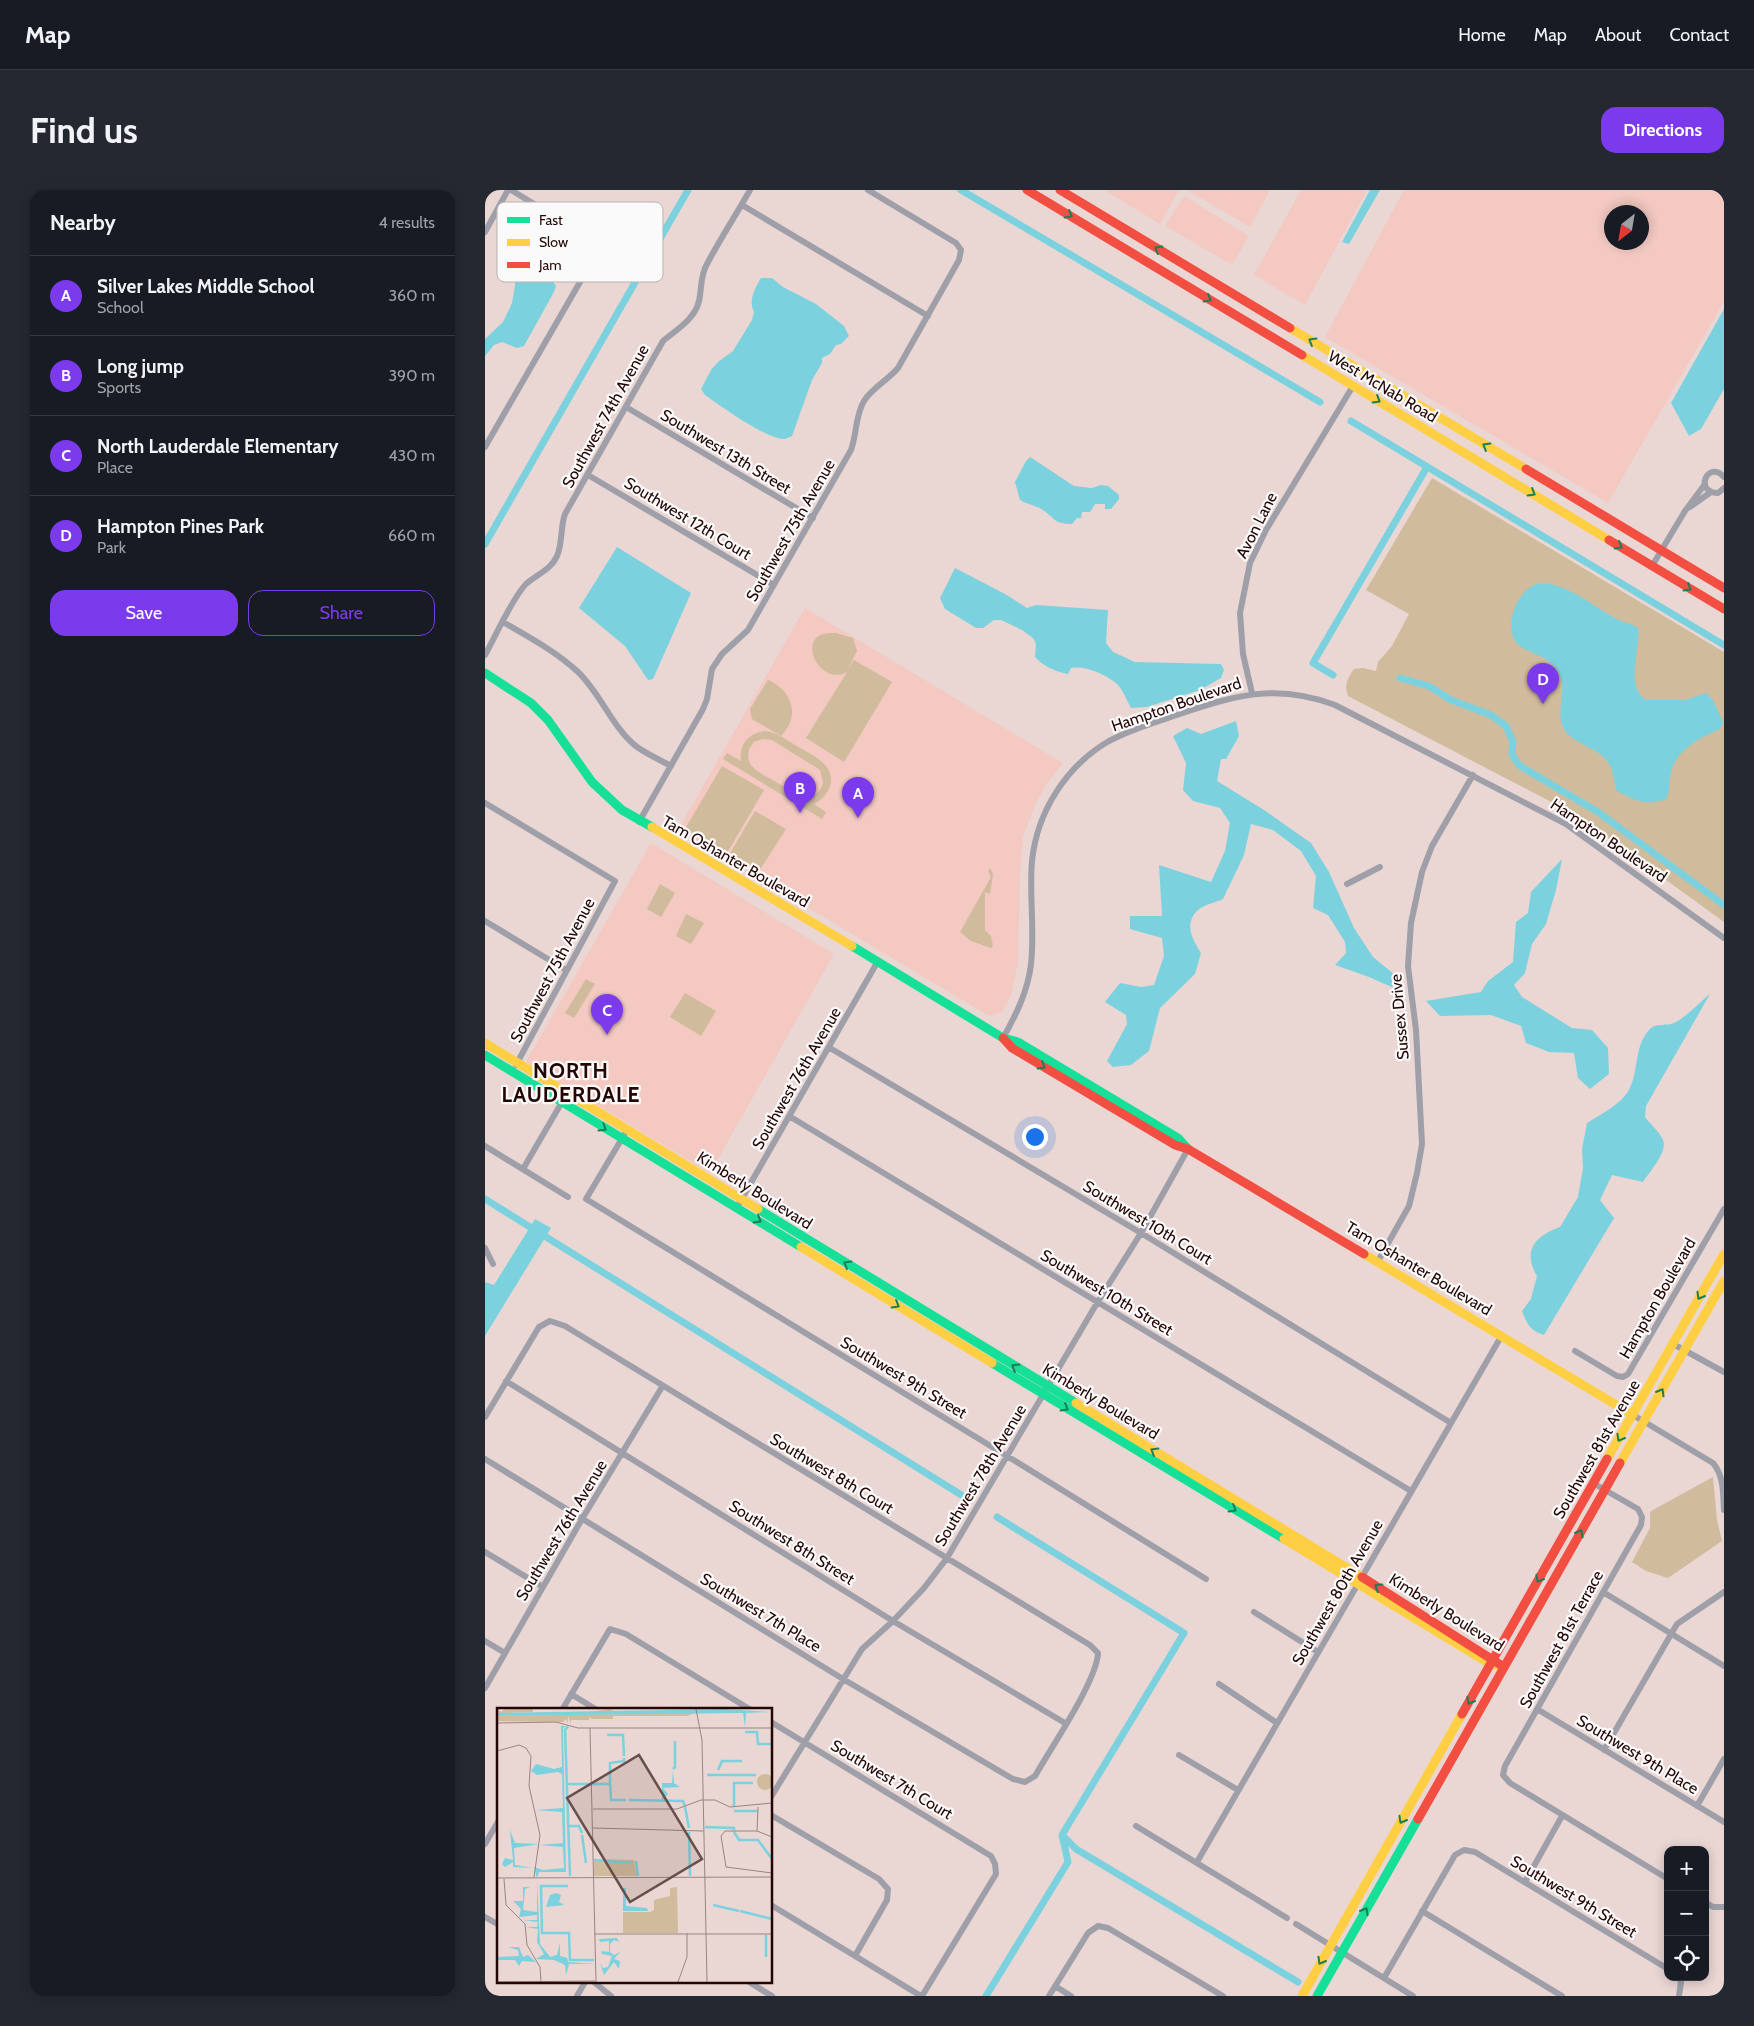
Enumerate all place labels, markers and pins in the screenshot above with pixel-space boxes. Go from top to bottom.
pin: D [1527,663,1559,704]
pin: B [784,772,816,813]
pin: A [842,777,874,818]
pin: C [591,994,623,1035]

